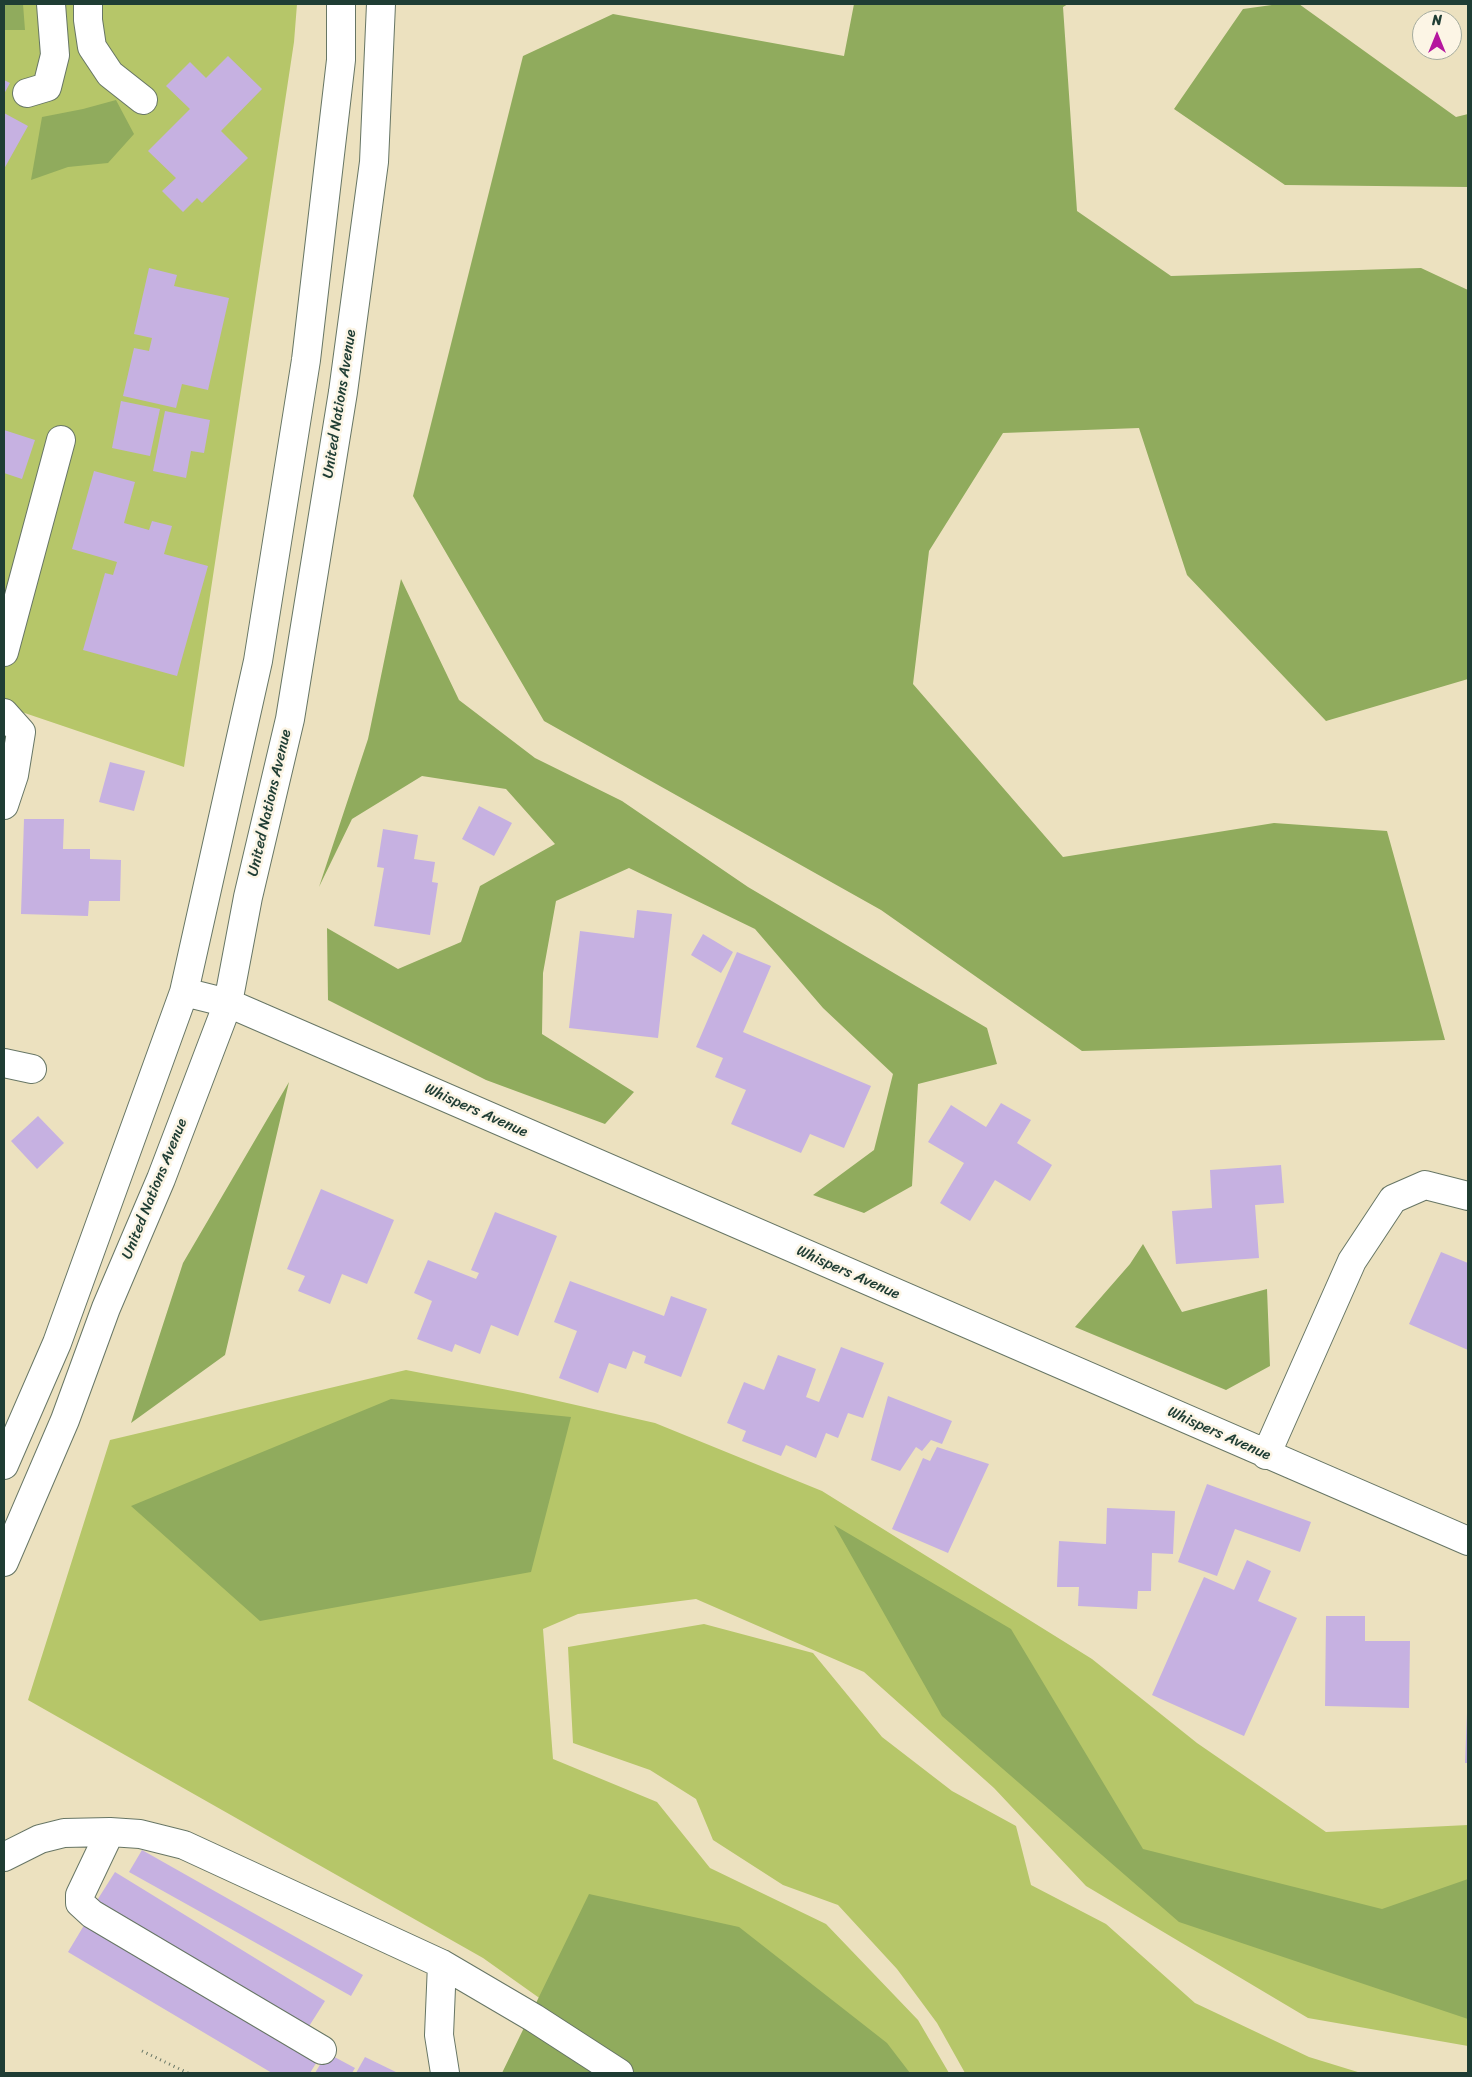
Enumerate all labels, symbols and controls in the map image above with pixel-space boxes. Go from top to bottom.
text: N [1432,8,1442,33]
north arrow [1412,10,1462,60]
street label: United Nations Avenue [319,328,361,480]
street label: United Nations Avenue [244,728,296,878]
street label: Whispers Avenue [422,1080,530,1142]
street label: United Nations Avenue [119,1116,191,1262]
street label: Whispers Avenue [794,1242,902,1304]
street label: Whispers Avenue [1165,1403,1273,1465]

